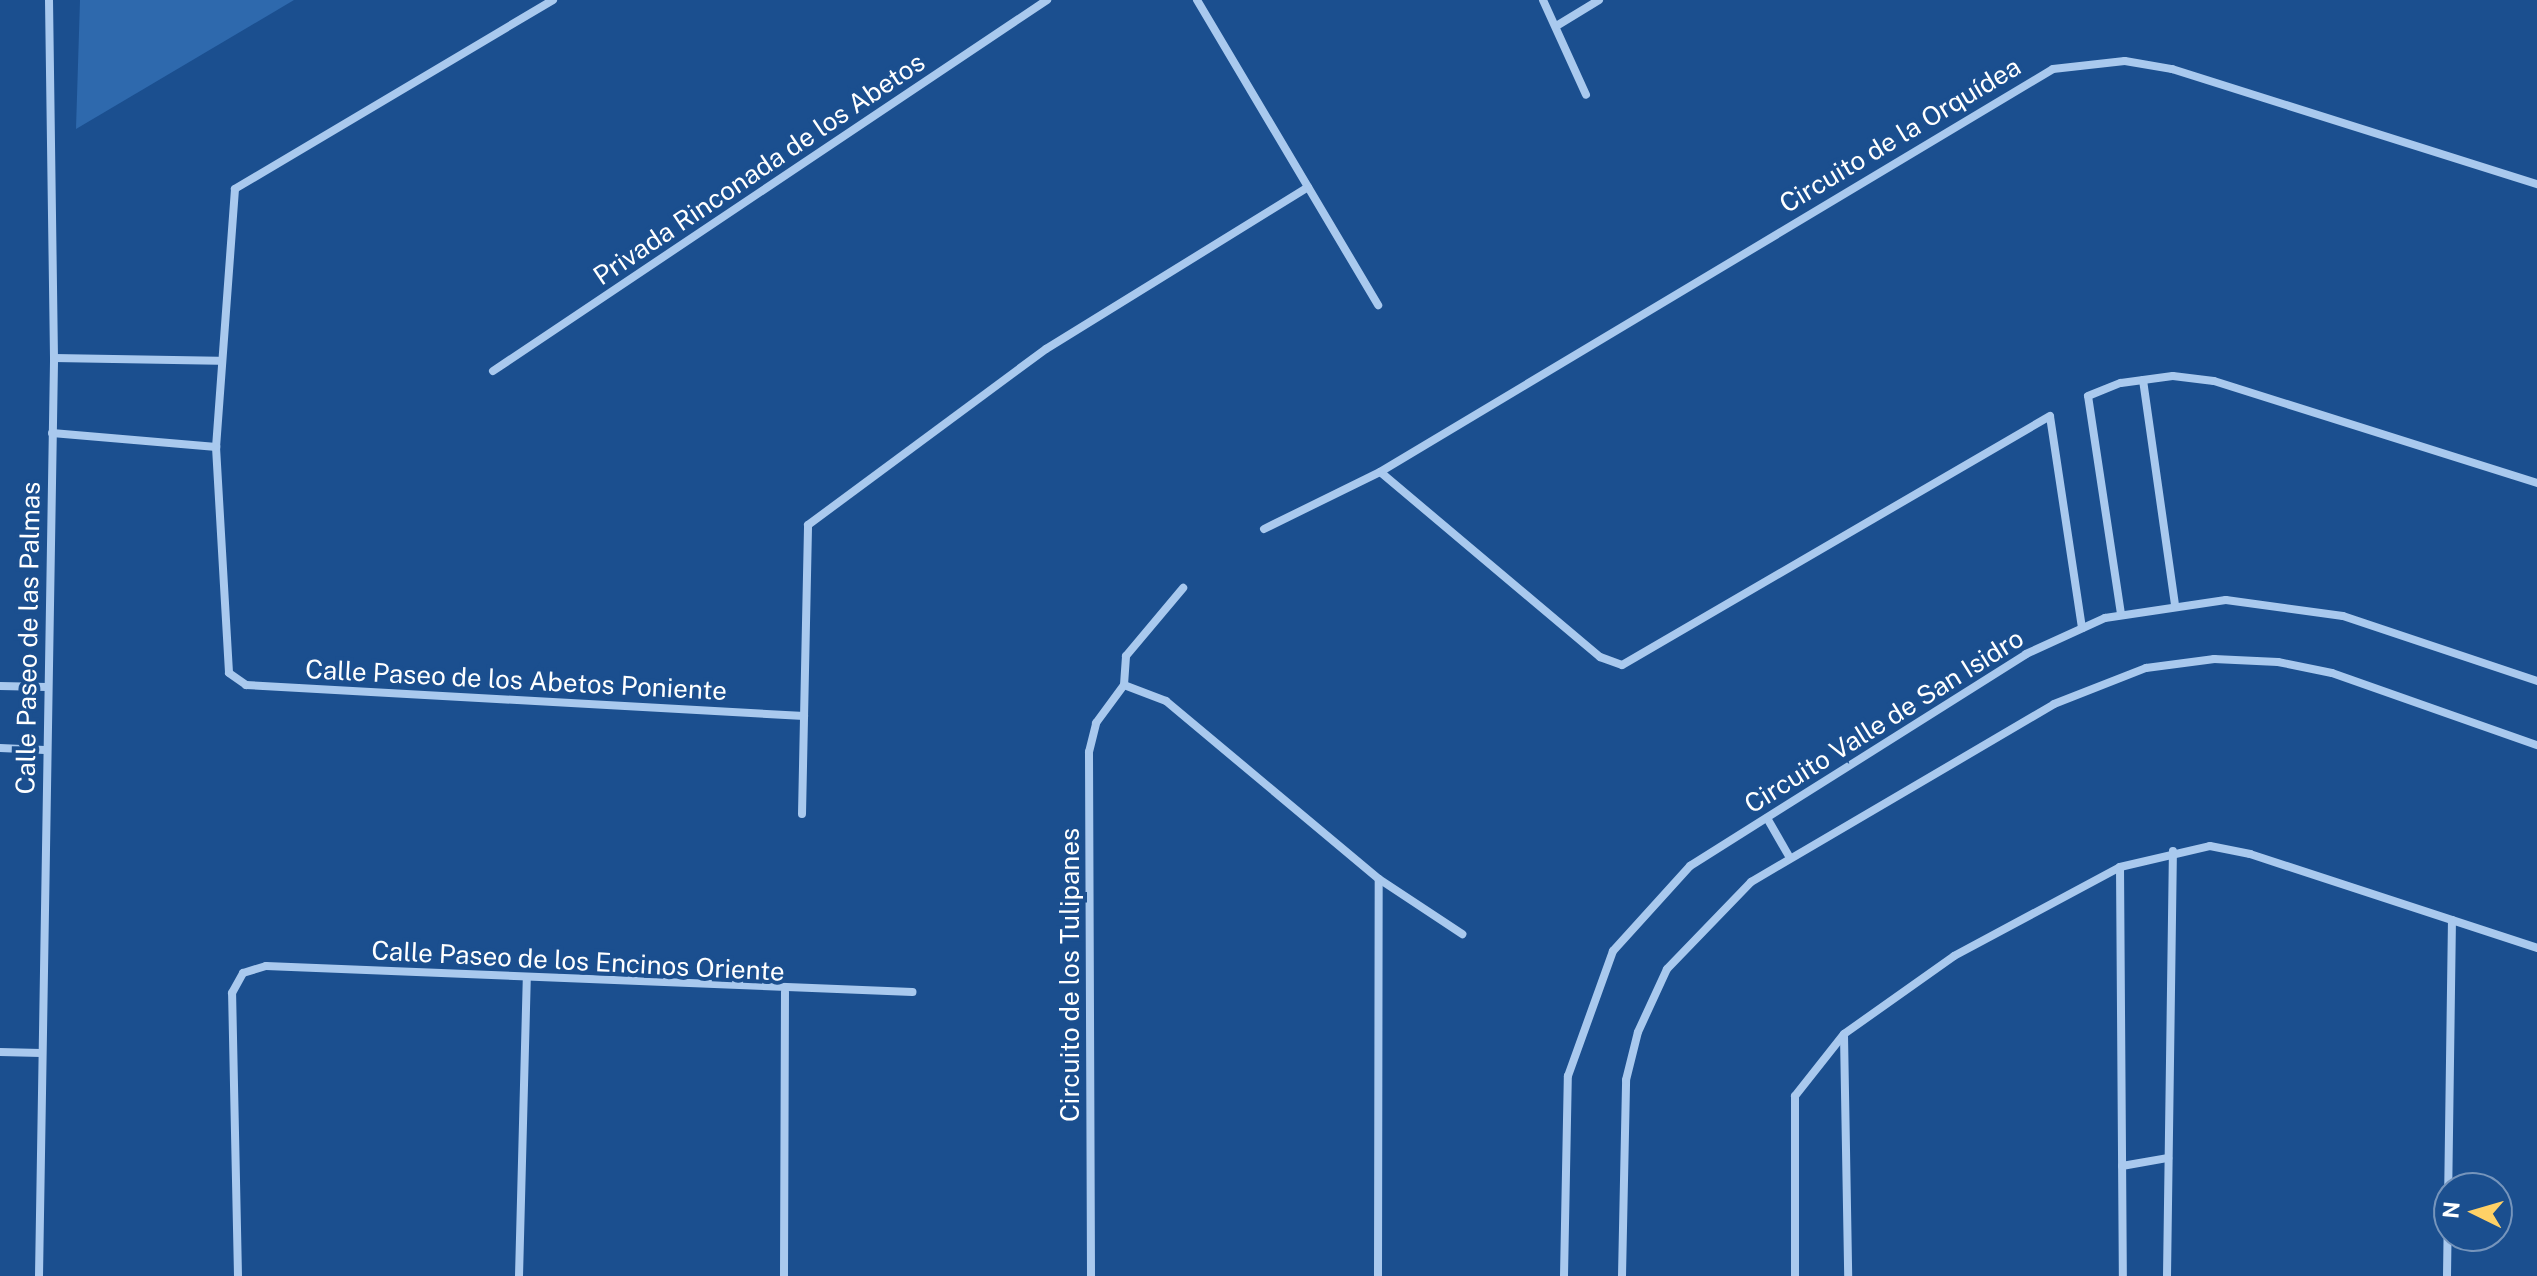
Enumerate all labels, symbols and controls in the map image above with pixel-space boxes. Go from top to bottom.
street label: Privada Rinconada de los Abetos [587,46,931,292]
street label: Circuito de la Orquídea [1774,50,2026,220]
street label: Calle Paseo de las Palmas [10,481,46,795]
street label: Circuito Valle de San Isidro [1738,622,2030,820]
street label: Calle Paseo de los Abetos Poniente [304,653,728,707]
street label: Circuito de los Tulipanes [1054,828,1086,1122]
street label: Calle Paseo de los Encinos Oriente [370,935,786,987]
north arrow [2433,1172,2513,1252]
text: N [2437,1200,2465,1220]

